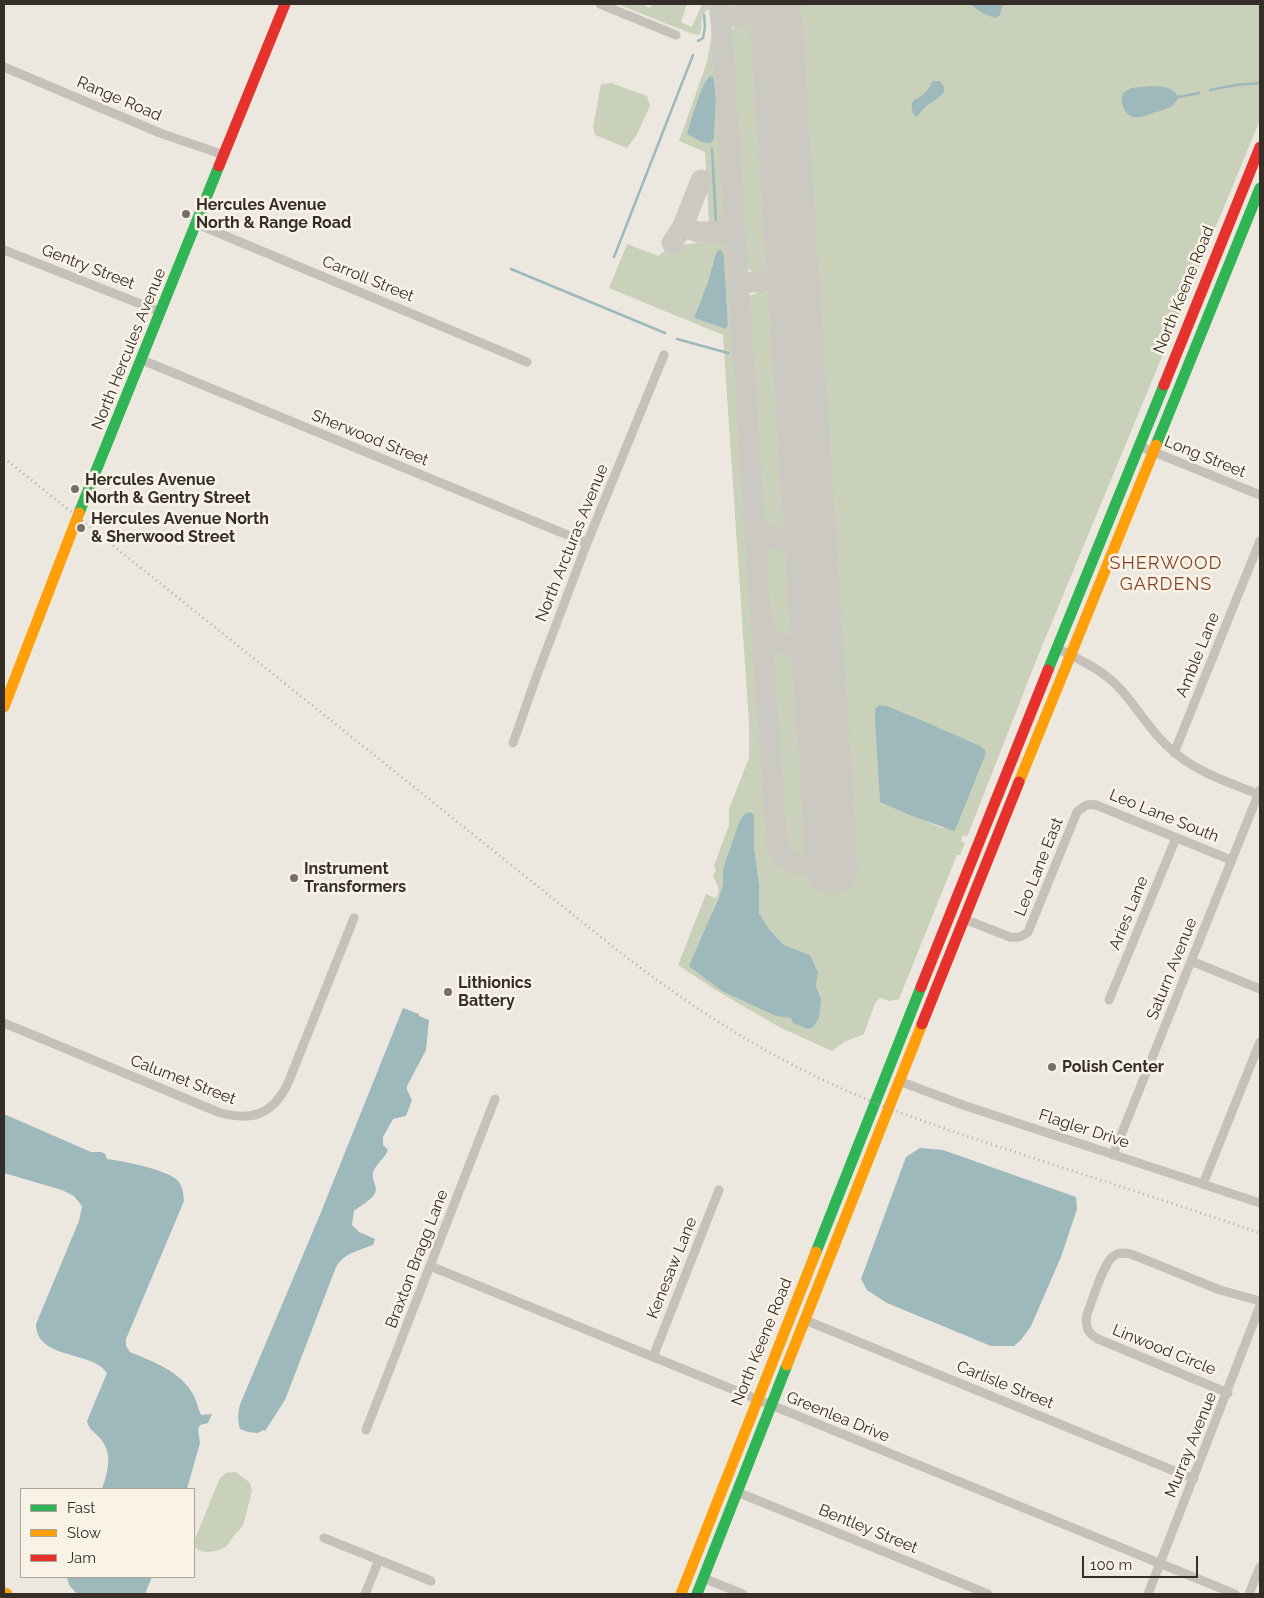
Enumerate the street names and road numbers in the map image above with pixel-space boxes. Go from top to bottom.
street label: Range Road [74,73,164,125]
street label: North Keene Road [1150,223,1218,357]
street label: Gentry Street [39,240,137,294]
street label: Carroll Street [319,252,417,306]
street label: North Hercules Avenue [88,265,170,433]
street label: Sherwood Street [309,406,431,470]
street label: Long Street [1161,432,1249,482]
street label: North Arcturas Avenue [532,461,612,625]
street label: Amble Lane [1172,610,1224,700]
street label: Leo Lane South [1106,785,1222,847]
street label: Leo Lane East [1011,815,1067,919]
street label: Aries Lane [1106,873,1152,953]
street label: Saturn Avenue [1143,915,1201,1023]
street label: Calumet Street [128,1051,238,1109]
street label: Flagler Drive [1036,1105,1132,1153]
street label: Braxton Bragg Lane [382,1187,452,1331]
street label: Kenesaw Lane [643,1214,701,1322]
street label: North Keene Road [728,1275,796,1409]
street label: Linwood Circle [1109,1320,1219,1380]
street label: Carlisle Street [954,1357,1056,1413]
street label: Greenlea Drive [784,1388,892,1446]
street label: Murray Avenue [1161,1389,1221,1501]
street label: Bentley Street [816,1500,920,1558]

